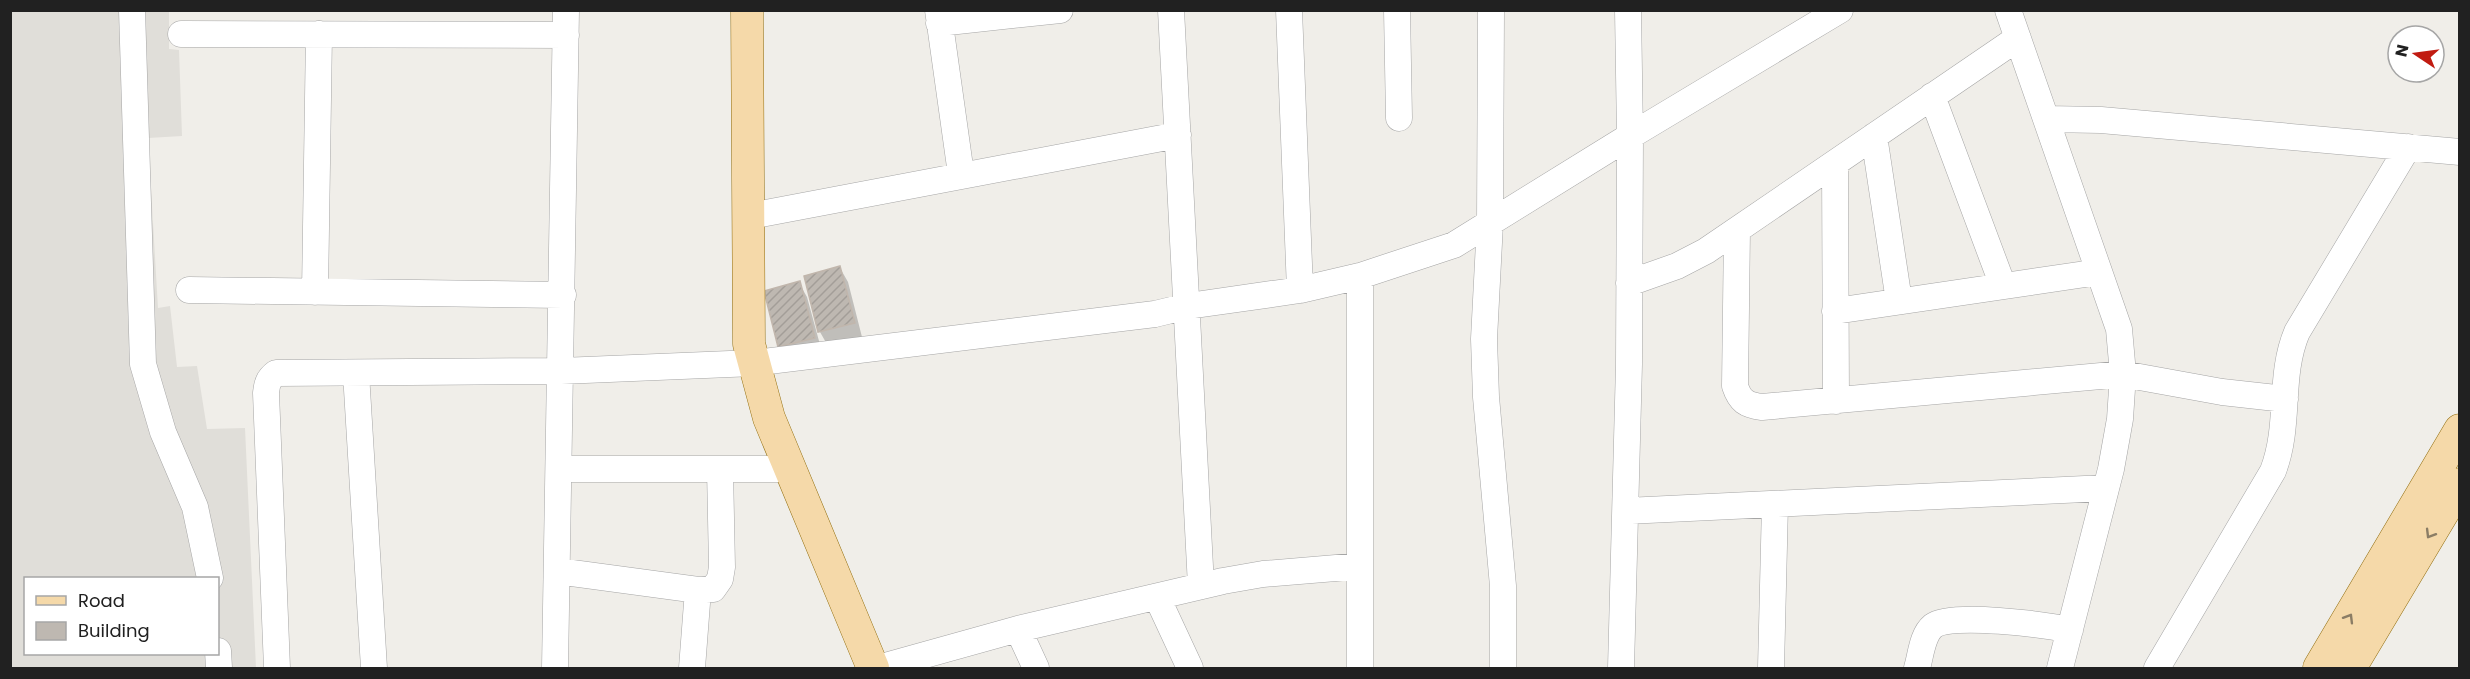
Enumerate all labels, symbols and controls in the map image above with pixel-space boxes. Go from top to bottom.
north arrow [2386,24,2446,84]
text: N [2389,42,2414,59]
one-way arrow [2425,528,2437,538]
legend [24,577,219,655]
text: Road [78,588,125,613]
one-way arrow [2341,614,2353,624]
text: Building [78,618,150,643]

